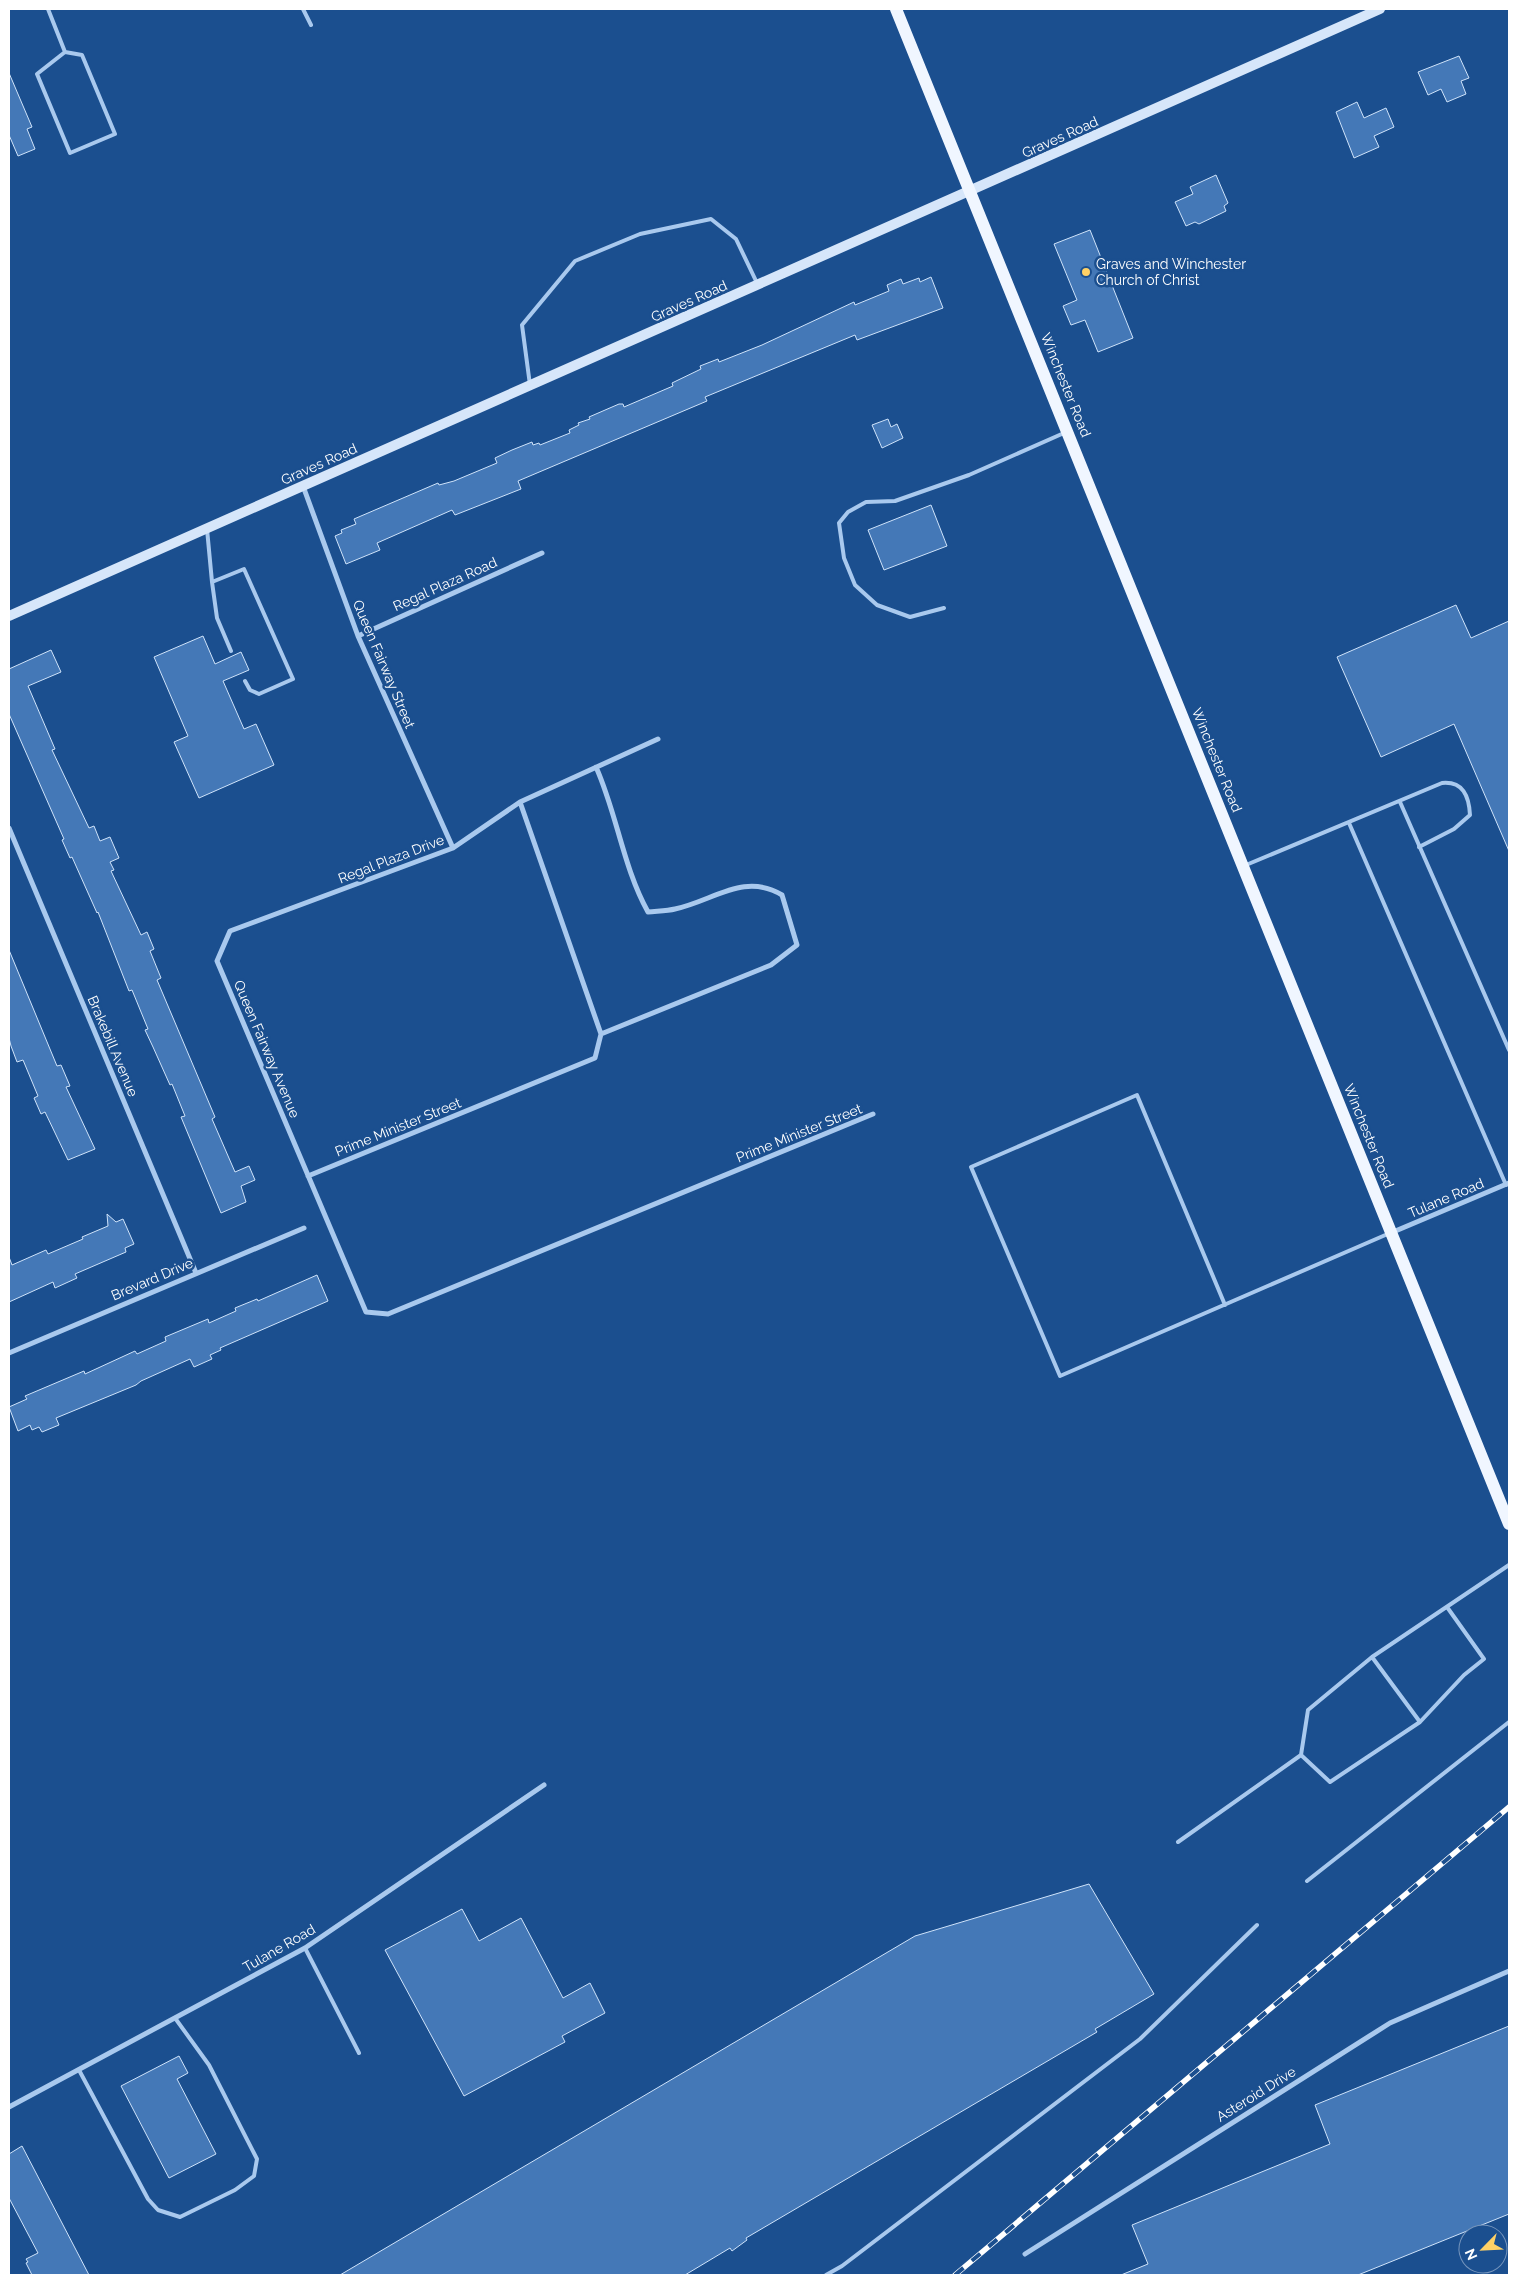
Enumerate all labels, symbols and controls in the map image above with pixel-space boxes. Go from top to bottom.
street label: Graves Road [1019,113,1101,161]
place label: Graves and Winchester Church of Christ [1096,256,1246,288]
marker: Graves and Winchester Church of Christ [1080,266,1092,278]
street label: Graves Road [648,277,730,325]
street label: Winchester Road [1038,330,1094,440]
street label: Graves Road [278,440,360,488]
street label: Regal Plaza Road [391,554,499,614]
street label: Queen Fairway Street [350,597,418,731]
street label: Winchester Road [1189,705,1245,815]
street label: Regal Plaza Drive [336,831,446,887]
street label: Queen Fairway Avenue [231,978,303,1120]
street label: Brakebill Avenue [84,993,142,1099]
street label: Winchester Road [1341,1081,1397,1191]
street label: Prime Minister Street [333,1094,464,1160]
street label: Prime Minister Street [734,1100,865,1166]
street label: Tulane Road [1406,1175,1486,1221]
street label: Brevard Drive [109,1255,195,1303]
street label: Tulane Road [240,1921,318,1975]
street label: Asteroid Drive [1213,2063,1299,2125]
north arrow [1458,2224,1508,2274]
text: N [1462,2246,1481,2262]

